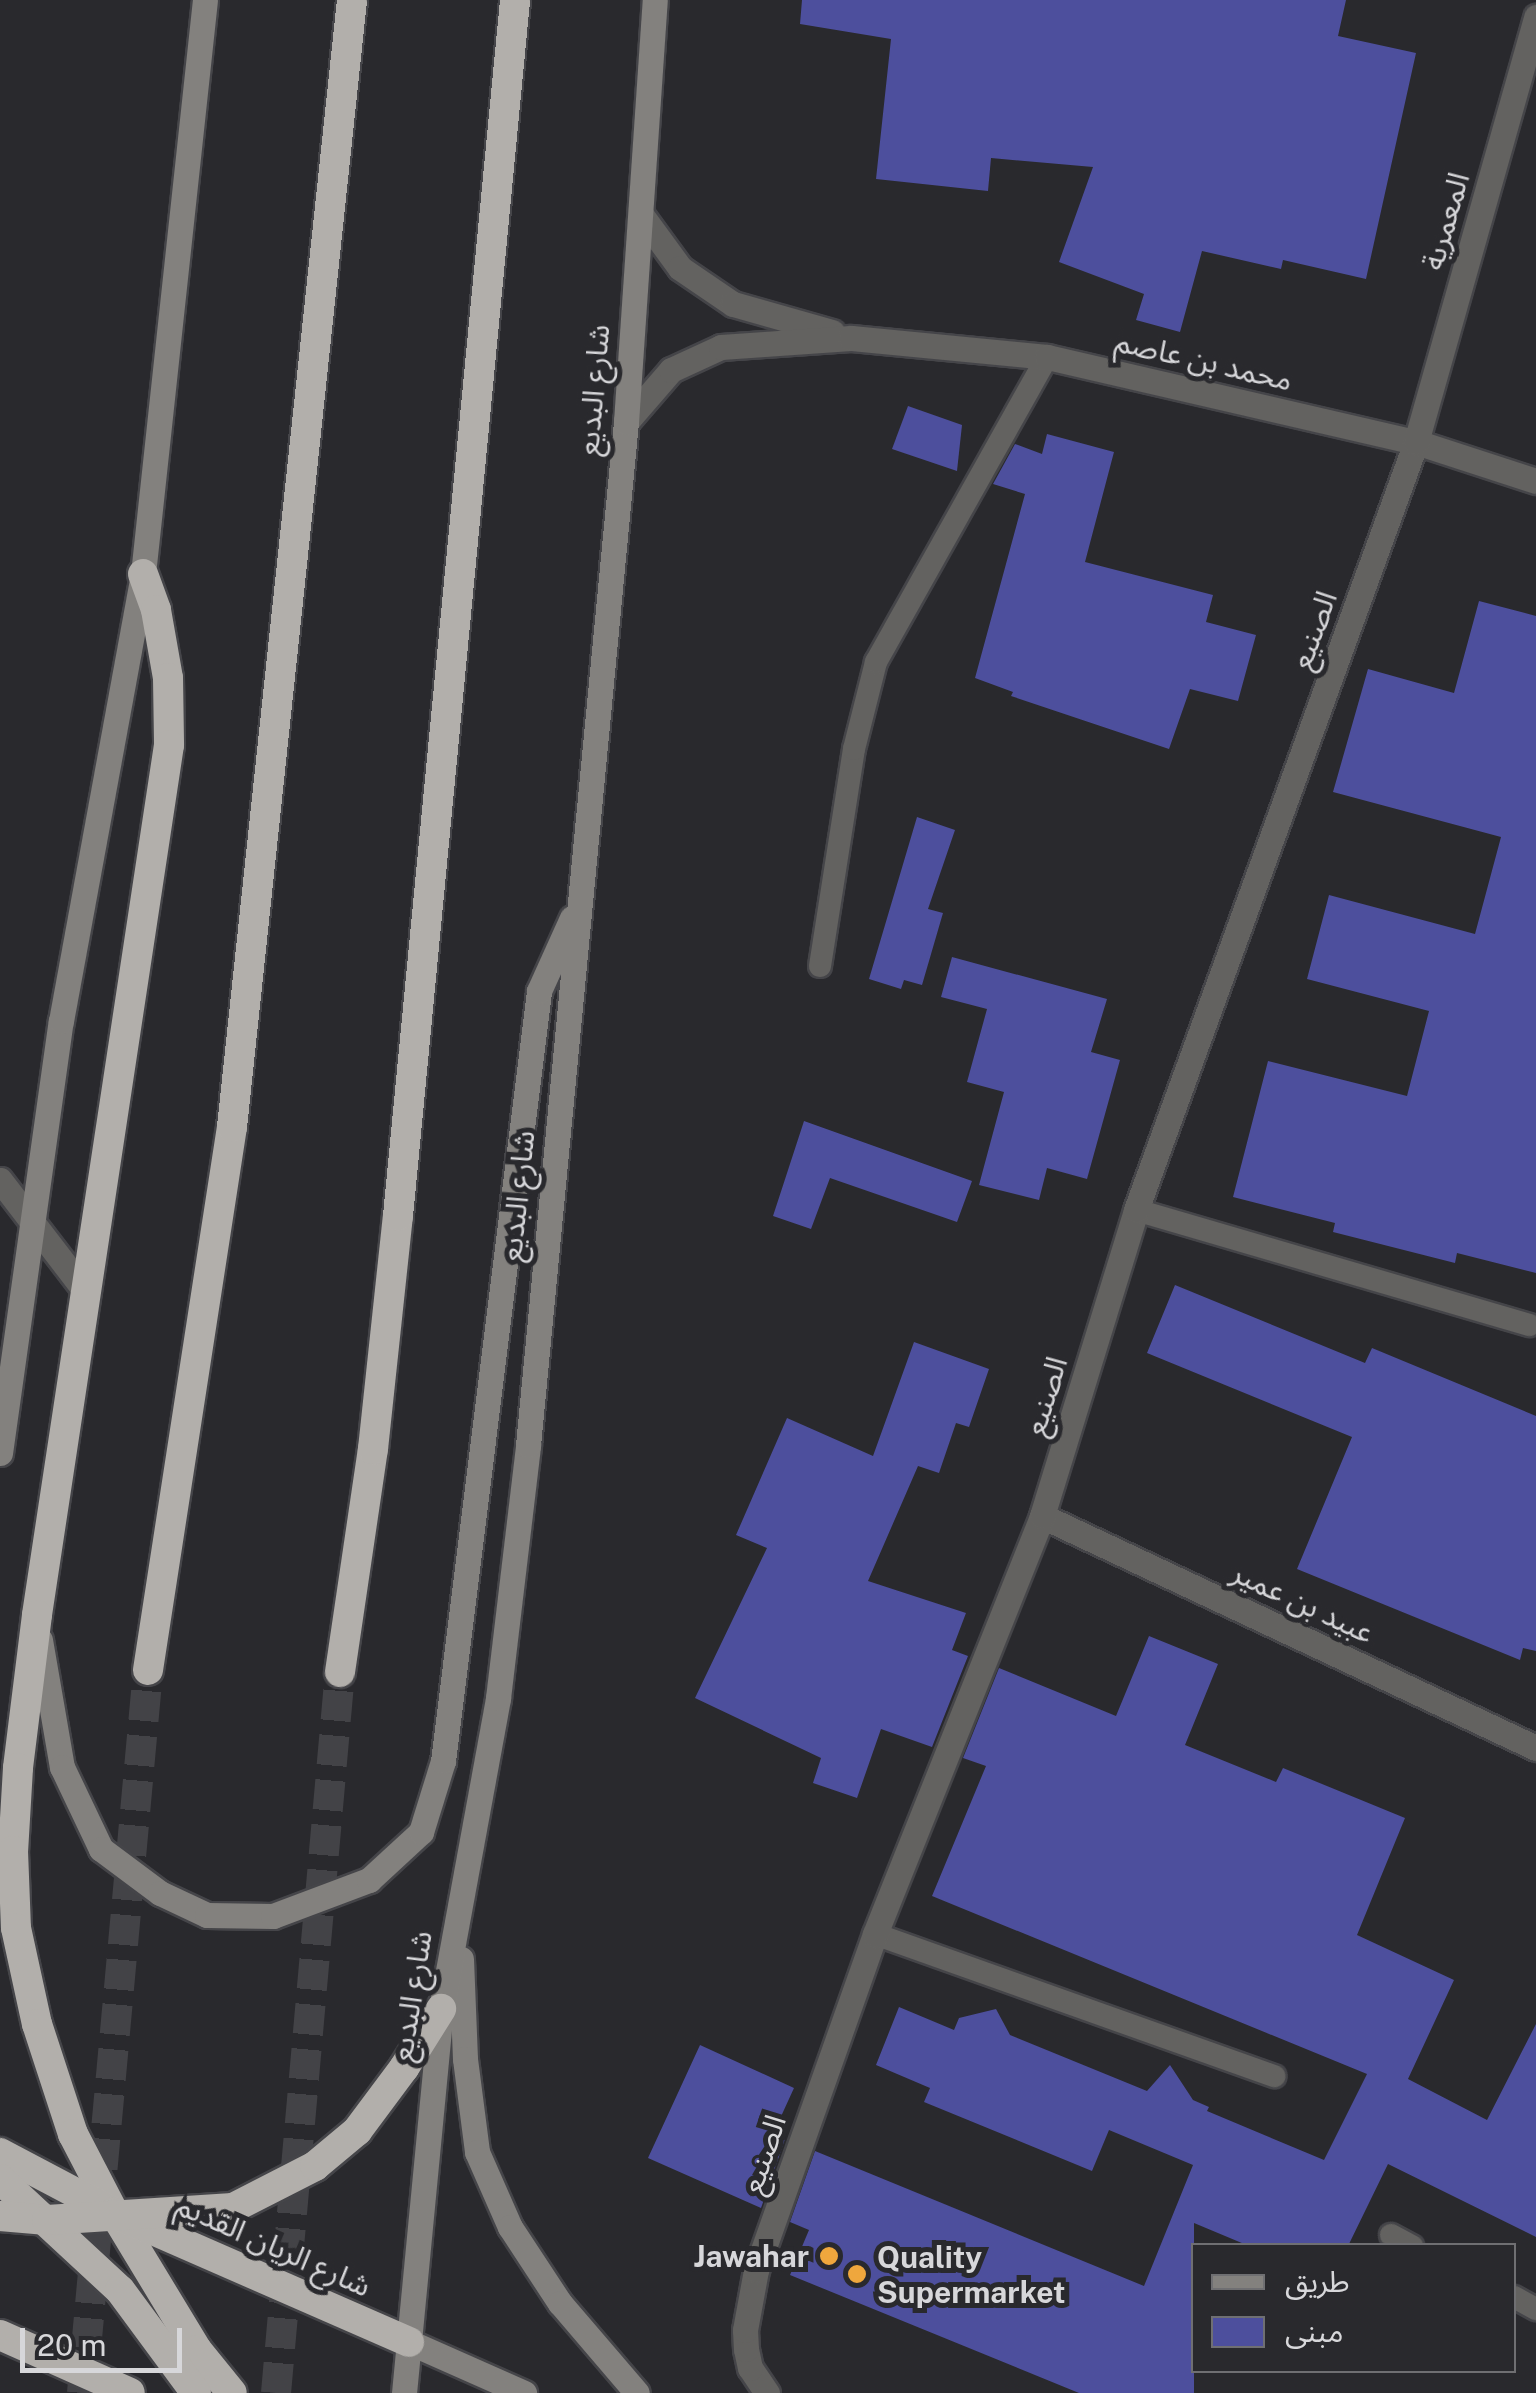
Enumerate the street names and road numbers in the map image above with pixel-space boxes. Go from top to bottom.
street label: المعمرية [1414,168,1476,274]
street label: محمد بن عاصم [1112,322,1296,398]
street label: شارع البديع [569,323,617,457]
street label: الصنيع [1282,586,1344,674]
street label: شارع البديع [492,1129,542,1263]
street label: الصنيع [1016,1352,1074,1440]
street label: عبيد بن عمير [1226,1553,1380,1651]
street label: شارع البديع [383,1928,439,2064]
street label: الصنيع [733,2110,793,2198]
street label: شارع الريان القديم [171,2186,377,2304]

